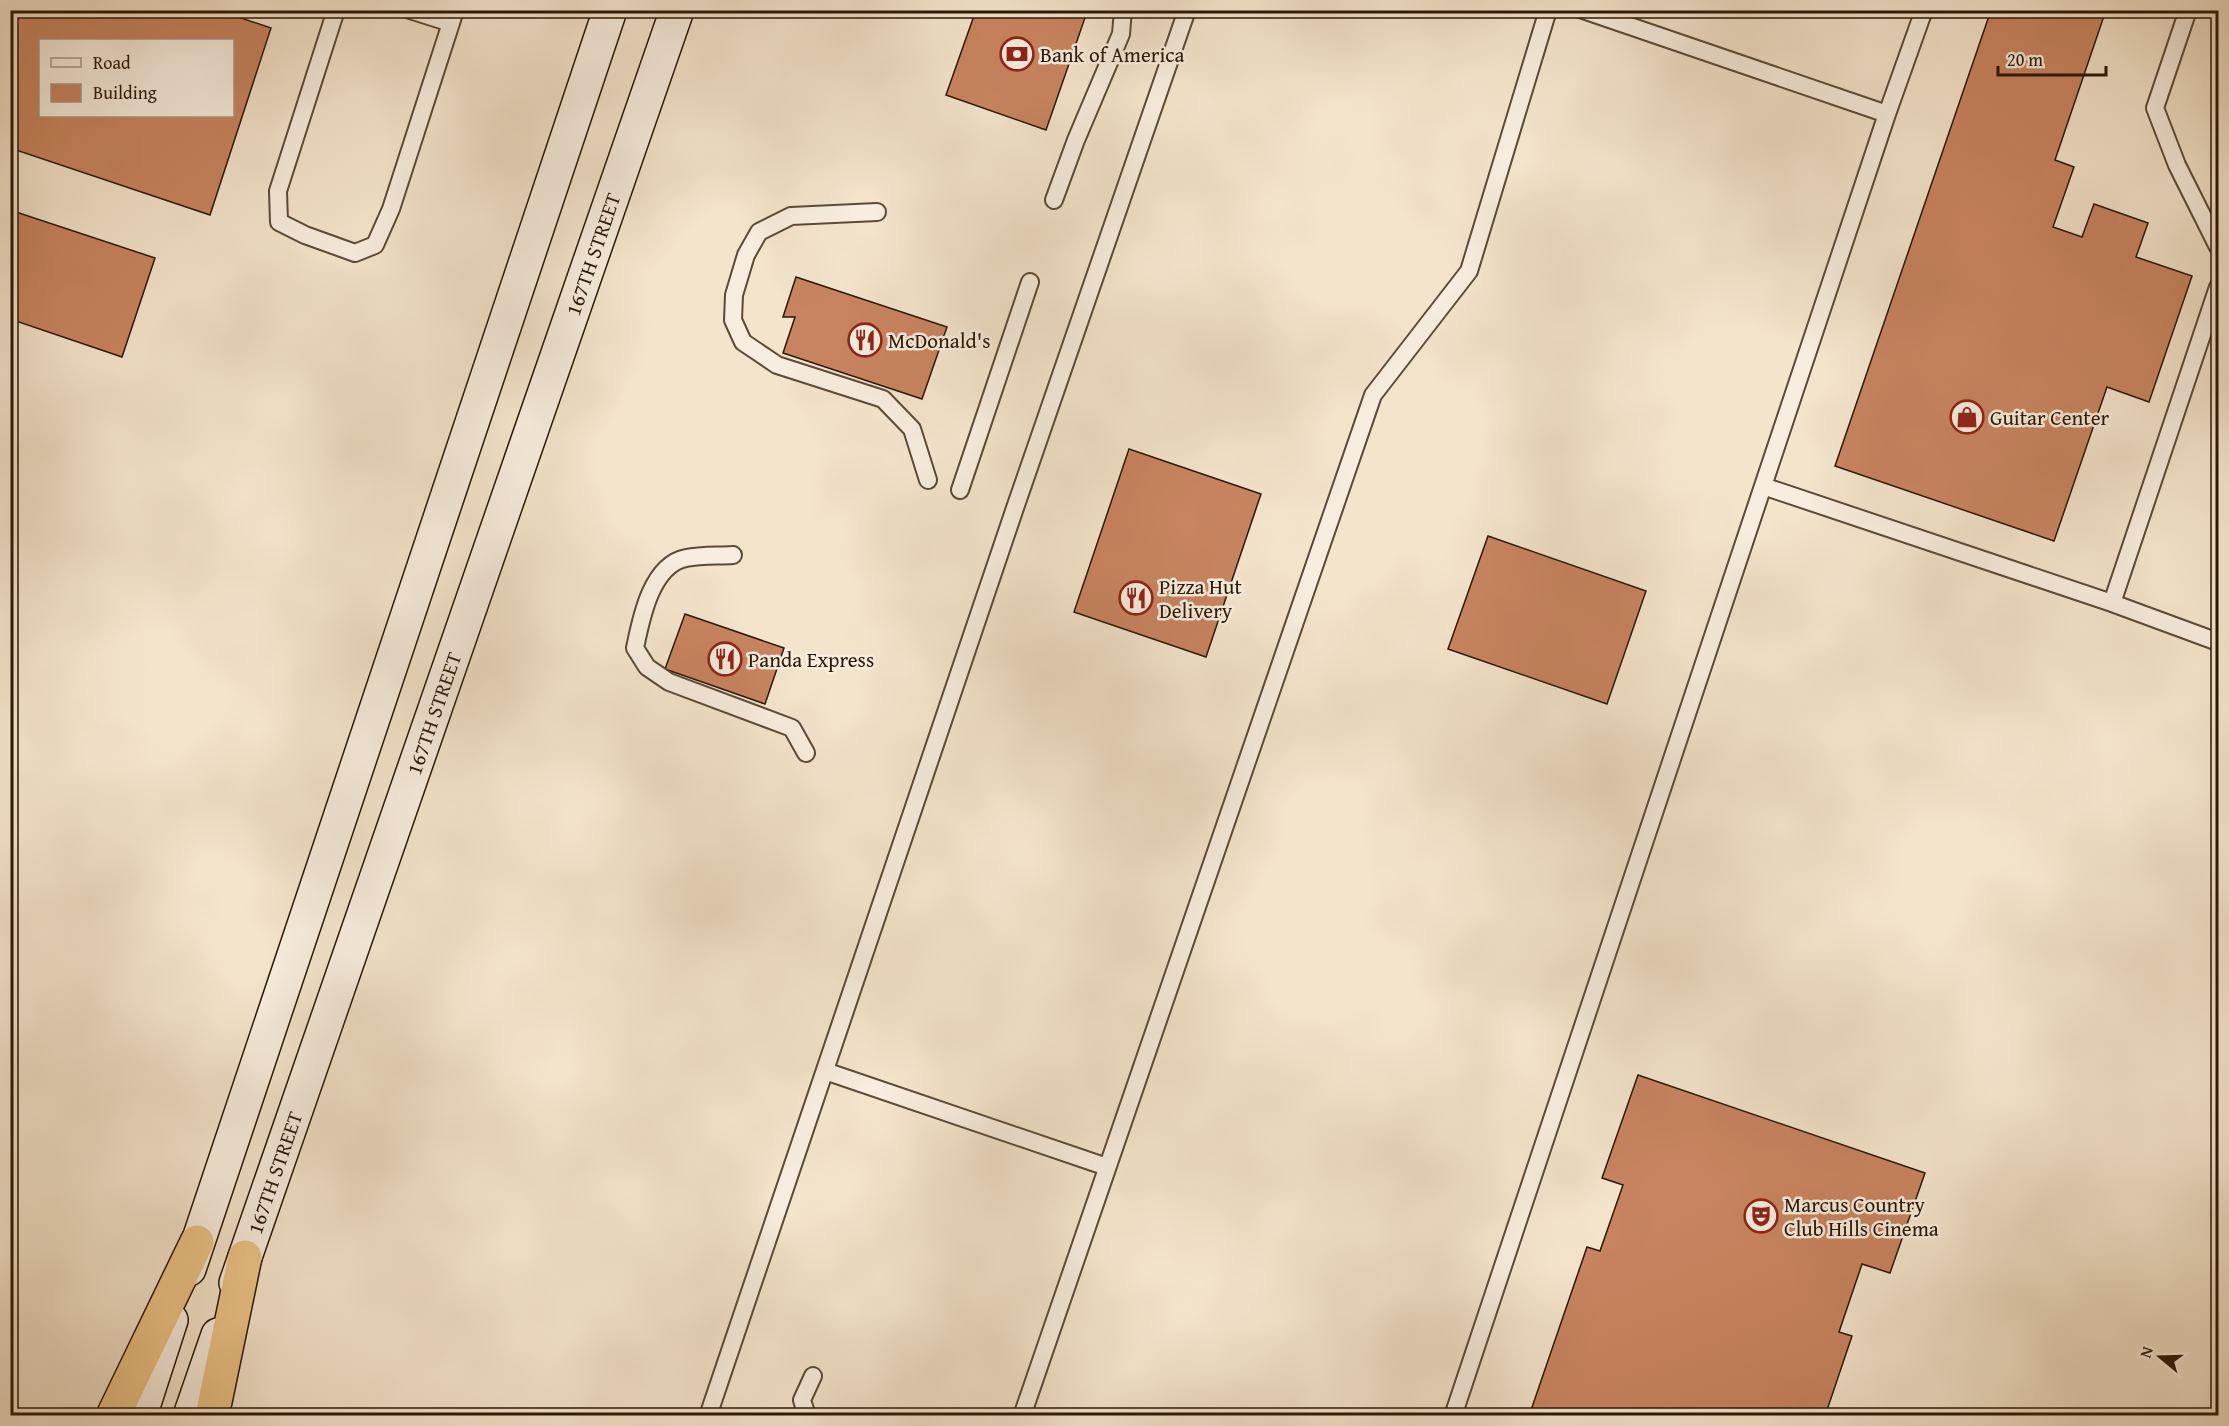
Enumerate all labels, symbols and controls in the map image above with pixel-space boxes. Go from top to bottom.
bank icon: Bank of America [999,36,1035,72]
legend [39,39,234,117]
place label: Bank of America [1040,39,1185,70]
scale bar [1998,39,2106,77]
text: 20 m [2007,46,2043,73]
text: Road [93,49,131,76]
text: Building [93,79,157,106]
street label: 167TH STREET [557,188,628,319]
restaurant icon: McDonald's [847,322,883,358]
place label: McDonald's [888,325,991,356]
shop icon: Guitar Center [1949,399,1985,435]
place label: Guitar Center [1990,402,2110,433]
place label: Pizza Hut Delivery [1159,571,1242,626]
restaurant icon: Pizza Hut Delivery [1118,580,1154,616]
restaurant icon: Panda Express [707,641,743,677]
place label: Panda Express [748,644,874,675]
street label: 167TH STREET [398,648,469,779]
street label: 167TH STREET [239,1107,310,1238]
place label: Marcus Country Club Hills Cinema [1784,1189,1939,1244]
theatre icon: Marcus Country Club Hills Cinema [1743,1198,1779,1234]
north arrow [2130,1327,2190,1387]
text: N [2133,1343,2159,1361]

